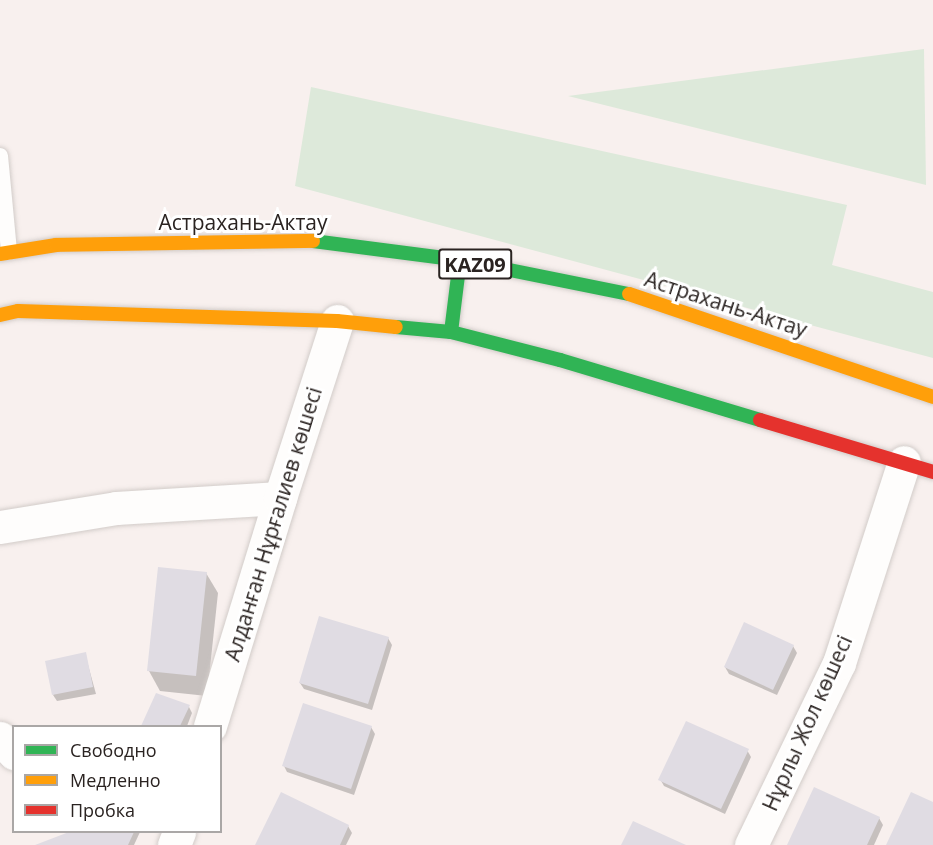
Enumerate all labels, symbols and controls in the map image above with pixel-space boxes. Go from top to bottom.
street label: Астрахань-Актау [158,209,328,235]
road number: KAZ09 [438,247,512,281]
street label: Астрахань-Актау [642,266,810,342]
street label: Алданған Нұрғалиев көшесі [219,384,327,664]
street label: Нұрлы Жол көшесі [757,631,857,815]
legend [12,725,222,833]
text: Свободно [70,738,157,762]
text: Медленно [70,768,161,792]
text: Пробка [70,798,135,822]

